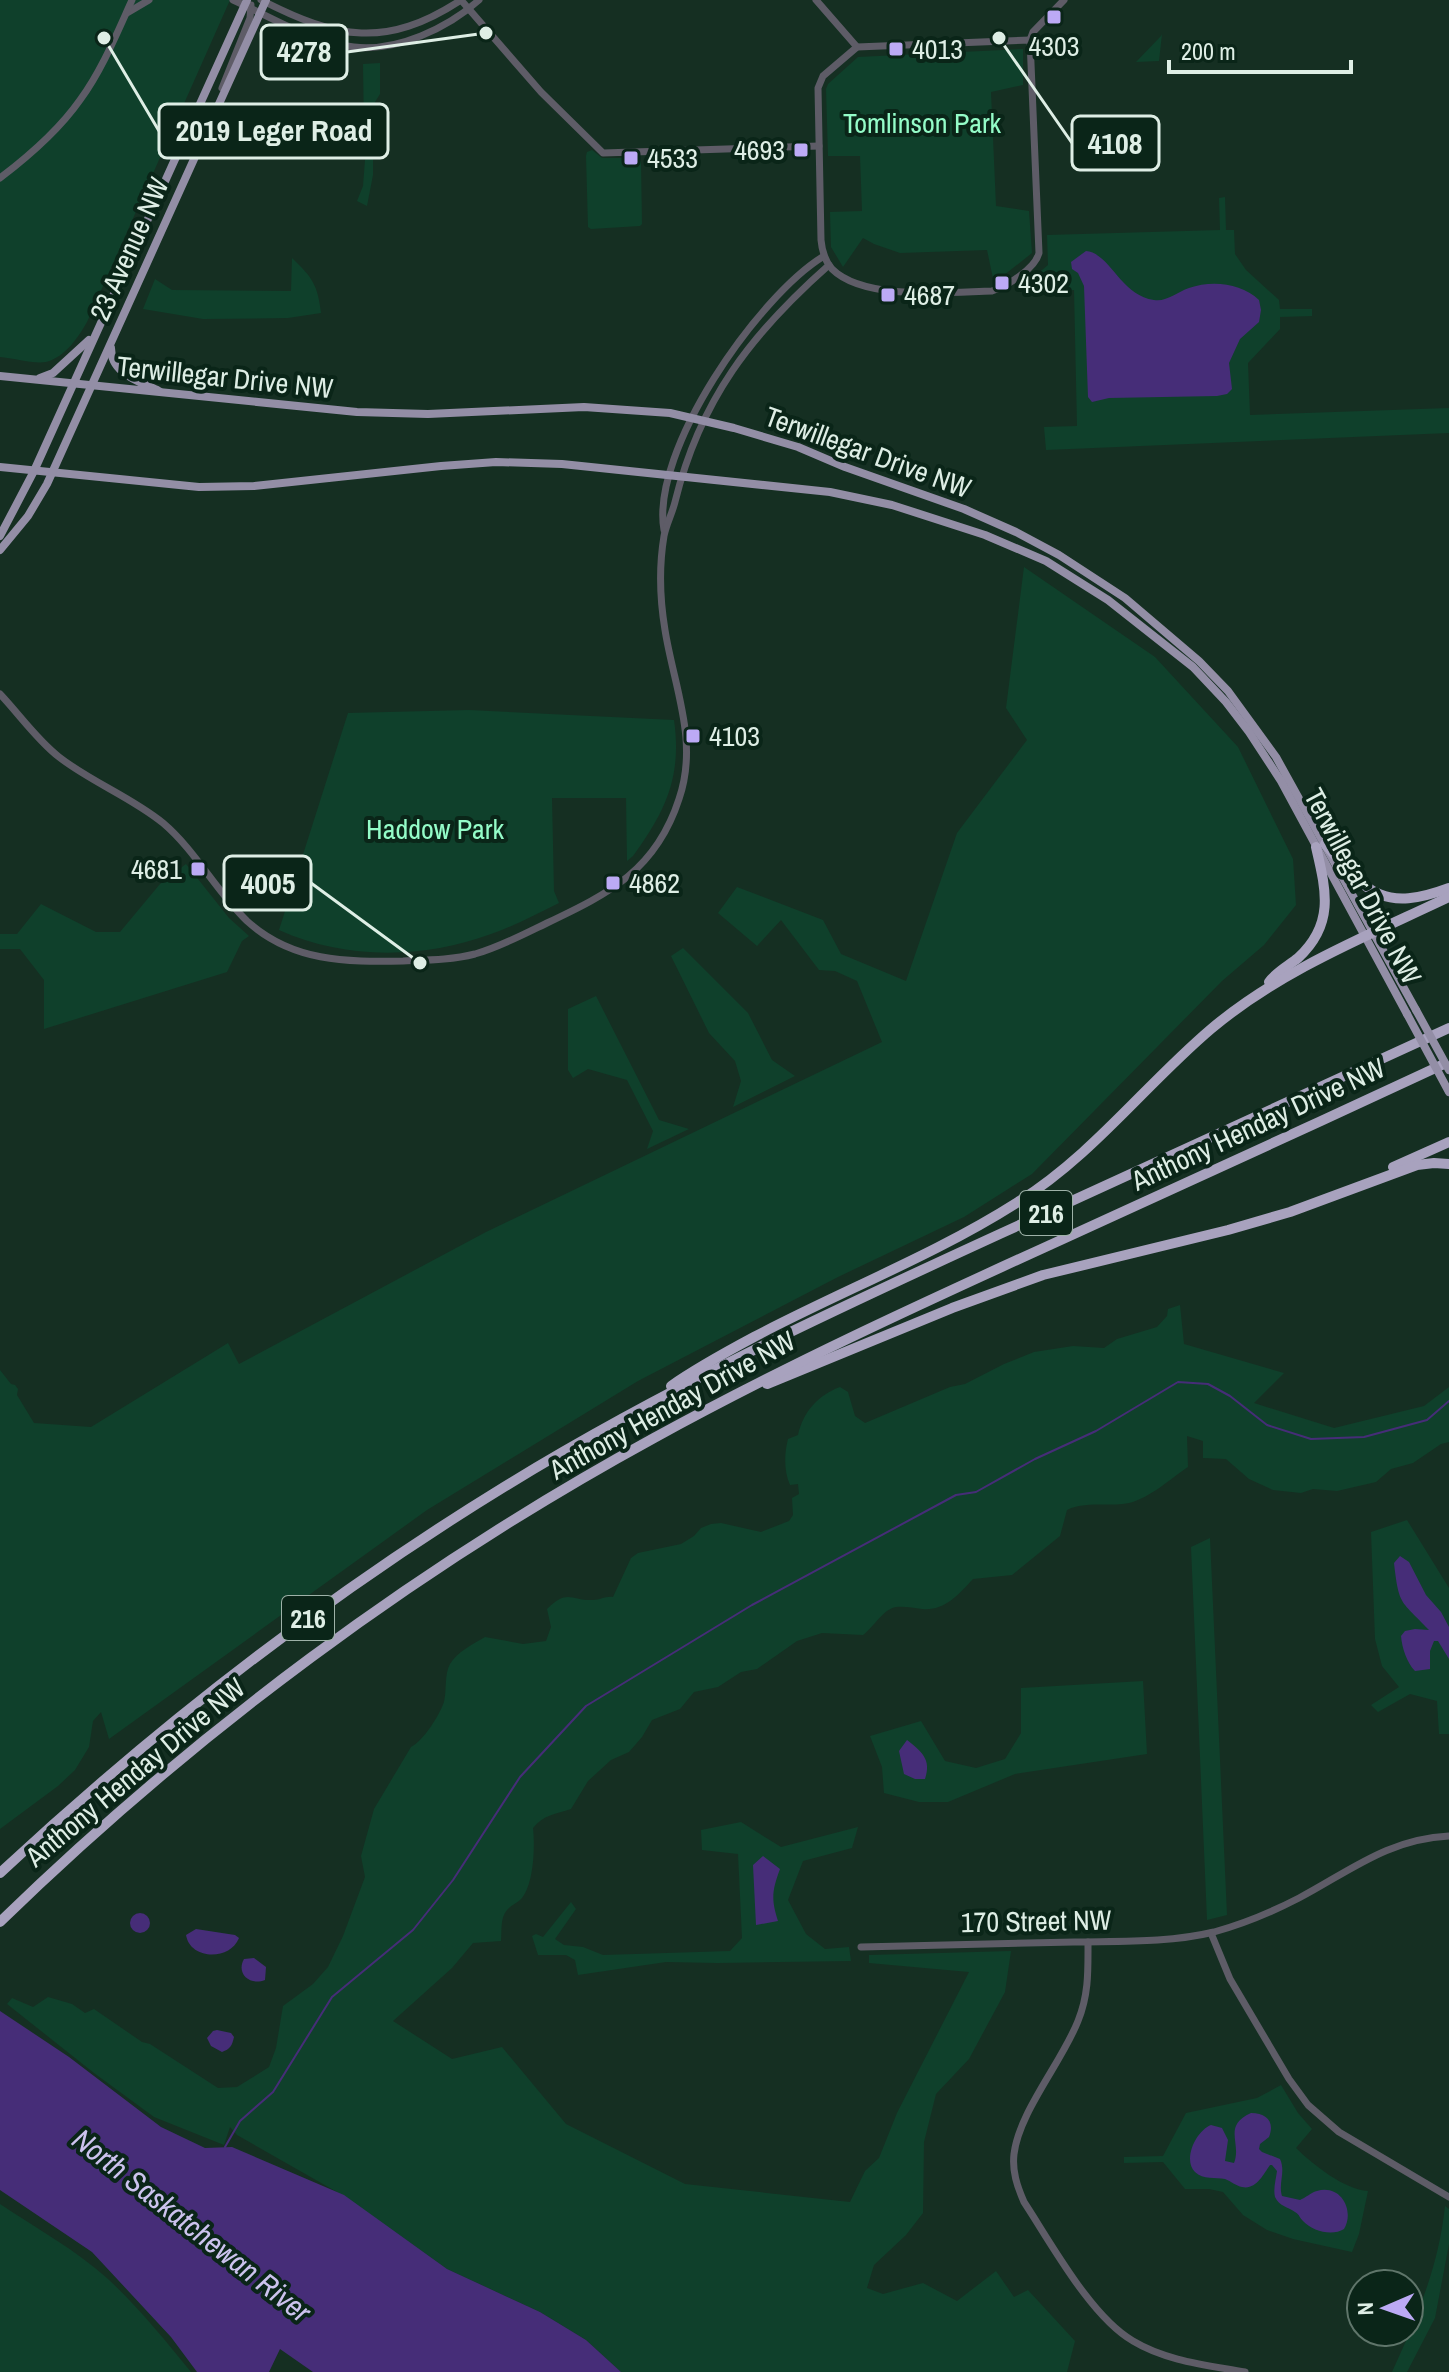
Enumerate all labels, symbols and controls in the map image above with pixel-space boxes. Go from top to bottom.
marker: 4303 [1045,8,1063,26]
scale bar [1169,24,1351,74]
callout: 4278 [261,25,347,79]
place label: 4303 [1028,27,1080,65]
place label: 4013 [912,30,963,68]
text: 4278 [277,31,331,71]
text: 200 m [1181,35,1236,67]
marker: 4013 [887,40,905,58]
callout: 2019 Leger Road [159,104,388,158]
park label: Tomlinson Park [843,104,1002,142]
text: 2019 Leger Road [176,110,372,150]
callout: 4108 [1072,116,1159,170]
text: 4108 [1088,123,1142,163]
place label: 4693 [734,131,785,169]
place label: 4533 [647,139,698,177]
marker: 4693 [792,141,810,159]
marker: 4533 [622,149,640,167]
street label: 23 Avenue NW [81,171,178,327]
place label: 4302 [1018,264,1069,302]
marker: 4302 [993,274,1011,292]
place label: 4687 [904,276,955,314]
marker: 4687 [879,286,897,304]
street label: Terwillegar Drive NW [115,347,335,407]
street label: Terwillegar Drive NW [760,397,977,507]
place label: 4103 [709,717,760,755]
marker: 4103 [684,727,702,745]
street label: Terwillegar Drive NW [1295,781,1431,991]
park label: Haddow Park [366,810,504,848]
place label: 4681 [131,850,182,888]
callout: 4005 [224,856,311,910]
marker: 4681 [189,860,207,878]
text: 4005 [241,863,295,903]
place label: 4862 [629,864,680,902]
marker: 4862 [604,874,622,892]
street label: Anthony Henday Drive NW [1124,1048,1391,1200]
road number: 216 [1020,1191,1072,1235]
street label: Anthony Henday Drive NW [541,1321,802,1489]
road number: 216 [282,1596,334,1640]
street label: Anthony Henday Drive NW [16,1669,253,1876]
street label: 170 Street NW [960,1901,1112,1941]
water label: North Saskatchewan River [64,2119,320,2331]
north arrow [1345,2268,1425,2348]
text: N [1350,2302,1380,2316]

